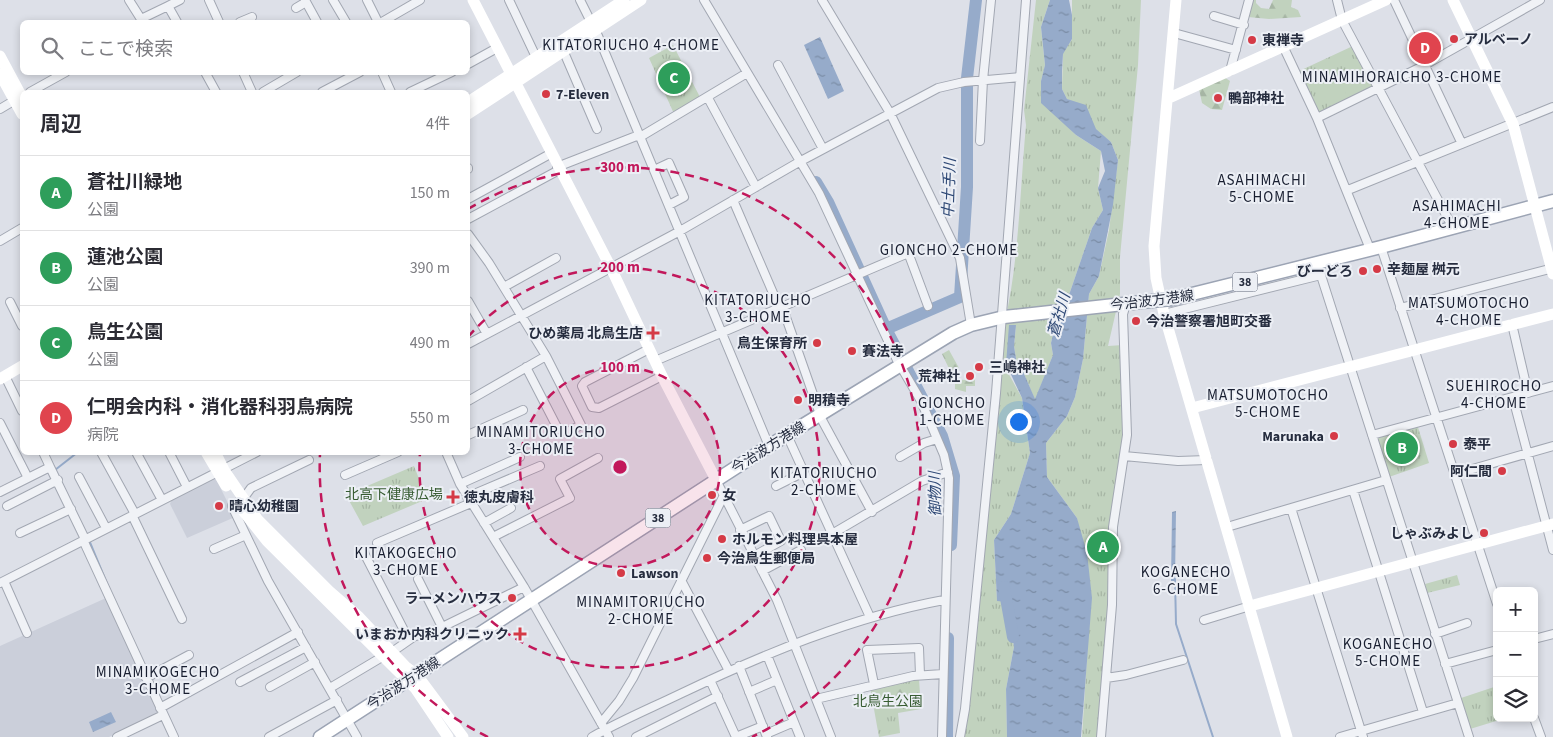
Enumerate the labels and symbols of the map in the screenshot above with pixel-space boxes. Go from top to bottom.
pin: D [1409,29,1441,67]
place label: アルベーノ [1464,30,1533,50]
place label: 東禅寺 [1262,31,1304,51]
marker: アルベーノ [1448,33,1460,45]
marker: 東禅寺 [1246,34,1258,46]
district label: KITATORIUCHO 4-CHOME [542,35,720,56]
pin: C [658,59,690,97]
district label: MINAMIHORAICHO 3-CHOME [1302,67,1502,88]
place label: 7-Eleven [556,85,609,105]
marker: 7-Eleven [540,88,552,100]
place label: 鴨部神社 [1228,89,1284,109]
marker: 鴨部神社 [1212,92,1224,104]
water label: 中土手川 [938,156,961,218]
text: 300 m [600,157,640,178]
district label: ASAHIMACHI 5-CHOME [1217,170,1307,208]
district label: ASAHIMACHI 4-CHOME [1412,196,1502,234]
district label: GIONCHO 2-CHOME [880,240,1018,261]
text: 200 m [600,257,640,278]
place label: 辛麺屋 桝元 [1387,260,1460,280]
place label: びーどろ [1297,262,1353,282]
marker: 辛麺屋 桝元 [1371,263,1383,275]
marker: びーどろ [1357,265,1369,277]
road number: 38 [1232,272,1258,292]
street label: 今治波方港線 [1109,286,1195,316]
water label: 蒼社川 [1043,289,1076,340]
district label: KITATORIUCHO 3-CHOME [704,290,812,328]
district label: MATSUMOTOCHO 4-CHOME [1408,293,1530,331]
place label: 今治警察署旭町交番 [1146,312,1272,332]
marker: 今治警察署旭町交番 [1130,315,1142,327]
place label: ひめ薬局 北鳥生店 [528,324,643,344]
marker: ひめ薬局 北鳥生店 [647,327,659,339]
place label: 鳥生保育所 [737,334,807,354]
marker: 鳥生保育所 [811,337,823,349]
place label: 賽法寺 [862,342,904,362]
marker: 賽法寺 [846,345,858,357]
text: 100 m [600,357,640,378]
place label: 三嶋神社 [989,358,1045,378]
marker: 三嶋神社 [973,361,985,373]
place label: 荒神社 [918,367,960,387]
marker: 荒神社 [964,370,976,382]
district label: SUEHIROCHO 4-CHOME [1446,376,1542,414]
district label: MATSUMOTOCHO 5-CHOME [1207,385,1329,423]
place label: 明積寺 [808,391,850,411]
district label: GIONCHO 1-CHOME [918,393,986,431]
marker: 明積寺 [792,394,804,406]
your location [1006,409,1032,435]
street label: 今治波方港線 [728,417,809,479]
district label: MINAMITORIUCHO 3-CHOME [476,422,606,460]
place label: Marunaka [1262,427,1324,447]
pin: B [1386,429,1418,467]
marker: Marunaka [1328,430,1340,442]
place label: 泰平 [1463,435,1491,455]
marker: 泰平 [1447,438,1459,450]
centre of rings [611,458,629,476]
place label: 阿仁間 [1450,462,1492,482]
district label: KITATORIUCHO 2-CHOME [770,463,878,501]
marker: 阿仁間 [1496,465,1508,477]
water label: 御物川 [925,469,946,517]
park label: 北高下健康広場 [345,485,443,505]
place label: 女 [722,486,736,506]
place label: 徳丸皮膚科 [464,488,534,508]
marker: 女 [706,489,718,501]
marker: 徳丸皮膚科 [446,490,460,504]
place label: 晴心幼稚園 [229,497,299,517]
marker: 晴心幼稚園 [213,500,225,512]
road number: 38 [646,508,670,528]
place label: しゃぶみよし [1390,524,1474,544]
marker: しゃぶみよし [1478,527,1490,539]
pin: A [1087,528,1119,566]
place label: ホルモン料理呉本屋 [732,530,858,550]
marker: ホルモン料理呉本屋 [716,533,728,545]
district label: KITAKOGECHO 3-CHOME [354,543,458,581]
place label: 今治鳥生郵便局 [717,549,815,569]
marker: 今治鳥生郵便局 [701,552,713,564]
district label: KOGANECHO 6-CHOME [1141,562,1231,600]
place label: Lawson [631,564,678,584]
marker: Lawson [615,567,627,579]
place label: ラーメンハウス [405,589,502,609]
marker: ラーメンハウス [506,592,518,604]
district label: MINAMITORIUCHO 2-CHOME [576,592,706,630]
place label: いまおか内科クリニック [355,625,509,645]
marker: いまおか内科クリニック [513,627,527,641]
district label: KOGANECHO 5-CHOME [1343,634,1433,672]
street label: 今治波方港線 [363,653,444,715]
district label: MINAMIKOGECHO 3-CHOME [96,662,220,700]
park label: 北鳥生公園 [853,692,923,712]

